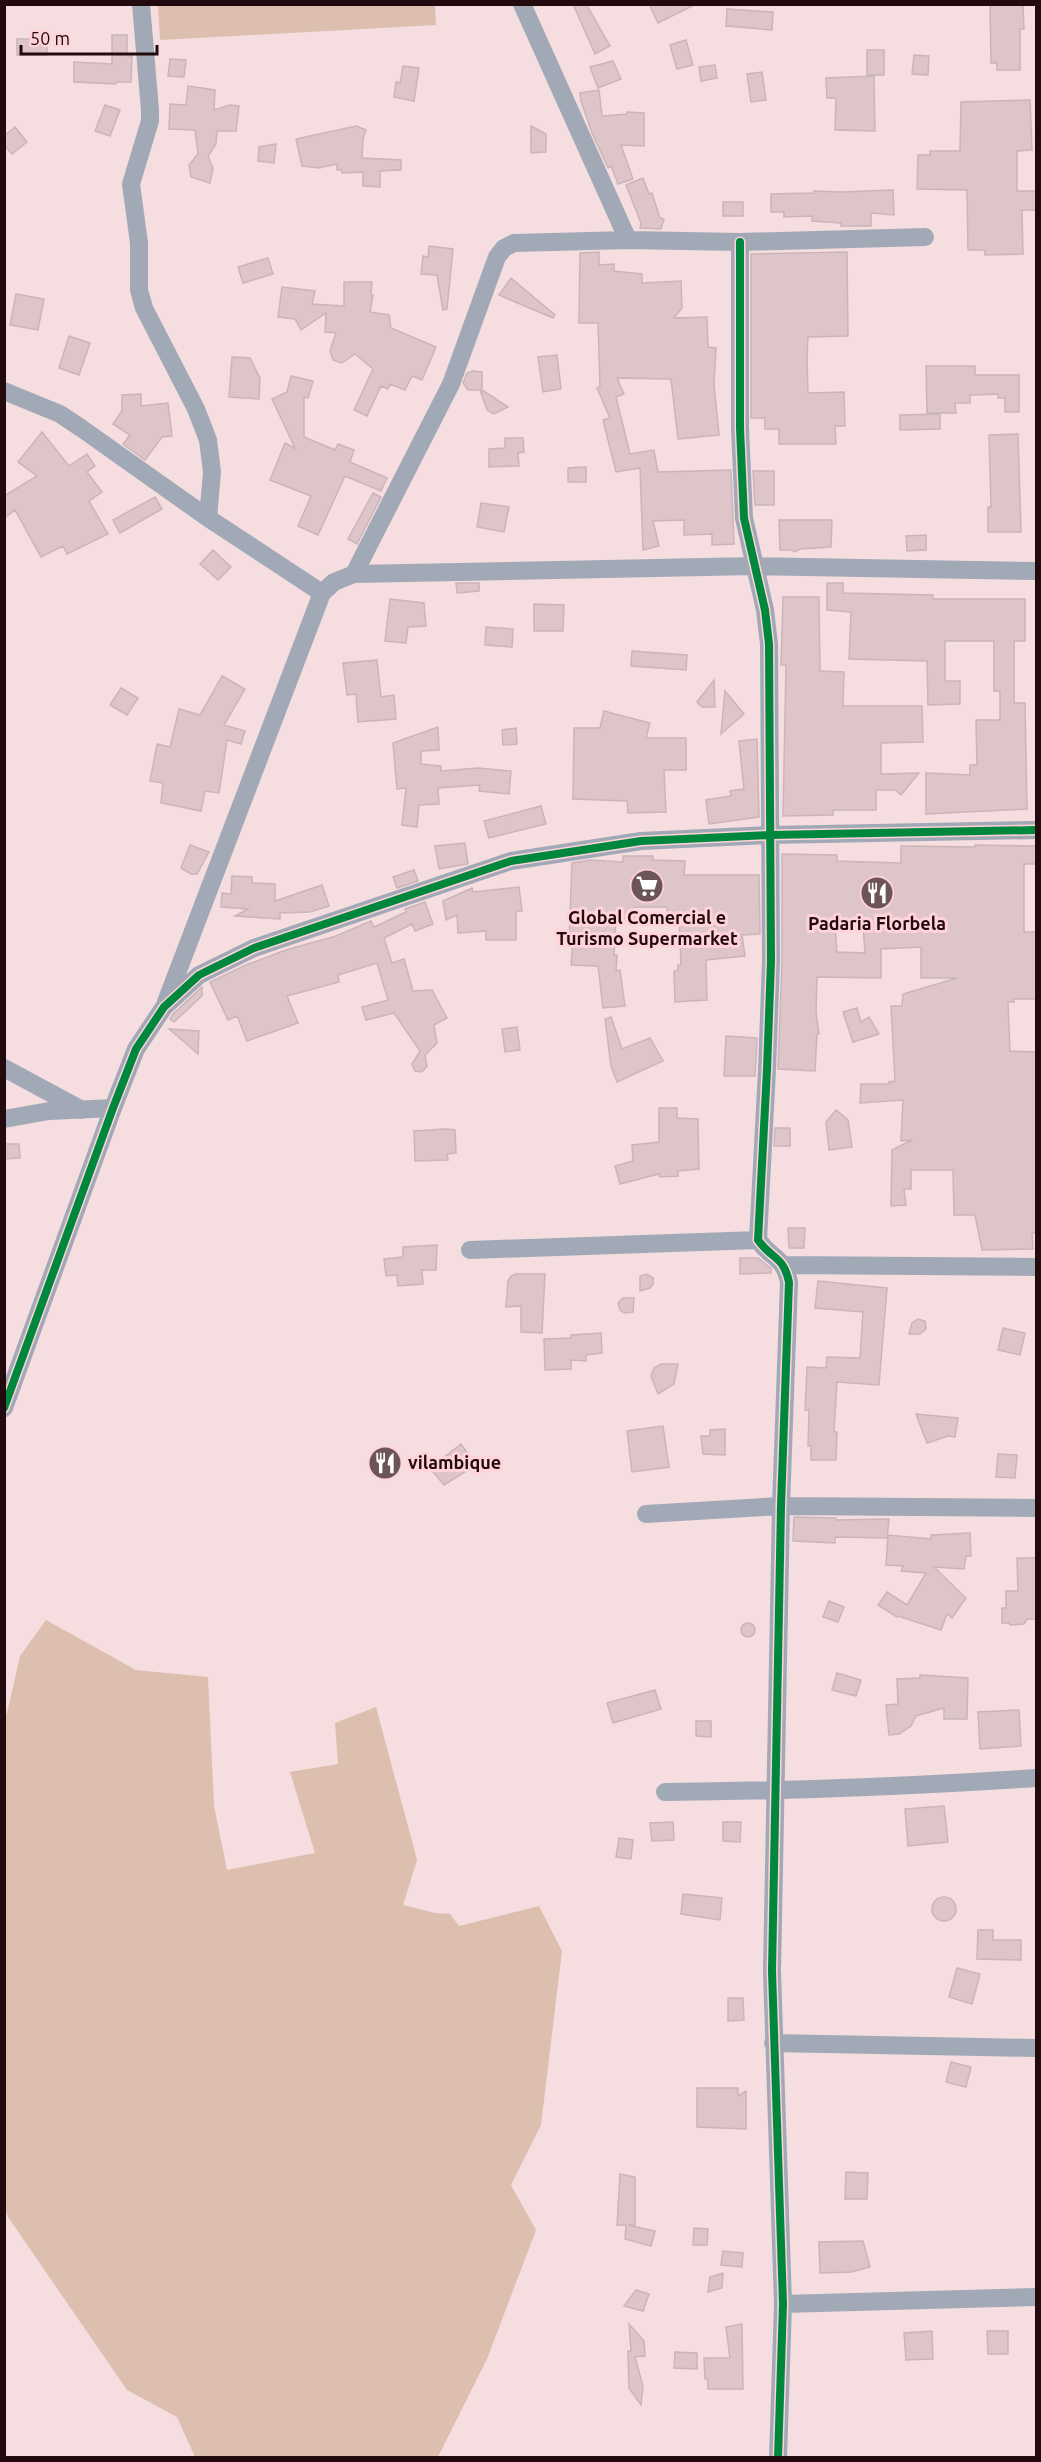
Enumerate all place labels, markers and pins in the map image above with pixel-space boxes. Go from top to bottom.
supermarket icon: Global Comercial e Turismo Supermarket [629,868,665,904]
restaurant icon: Padaria Florbela [859,875,895,911]
place label: Global Comercial e Turismo Supermarket [556,907,738,948]
place label: Padaria Florbela [808,913,946,933]
restaurant icon: vilambique [367,1445,403,1481]
place label: vilambique [408,1452,501,1472]

